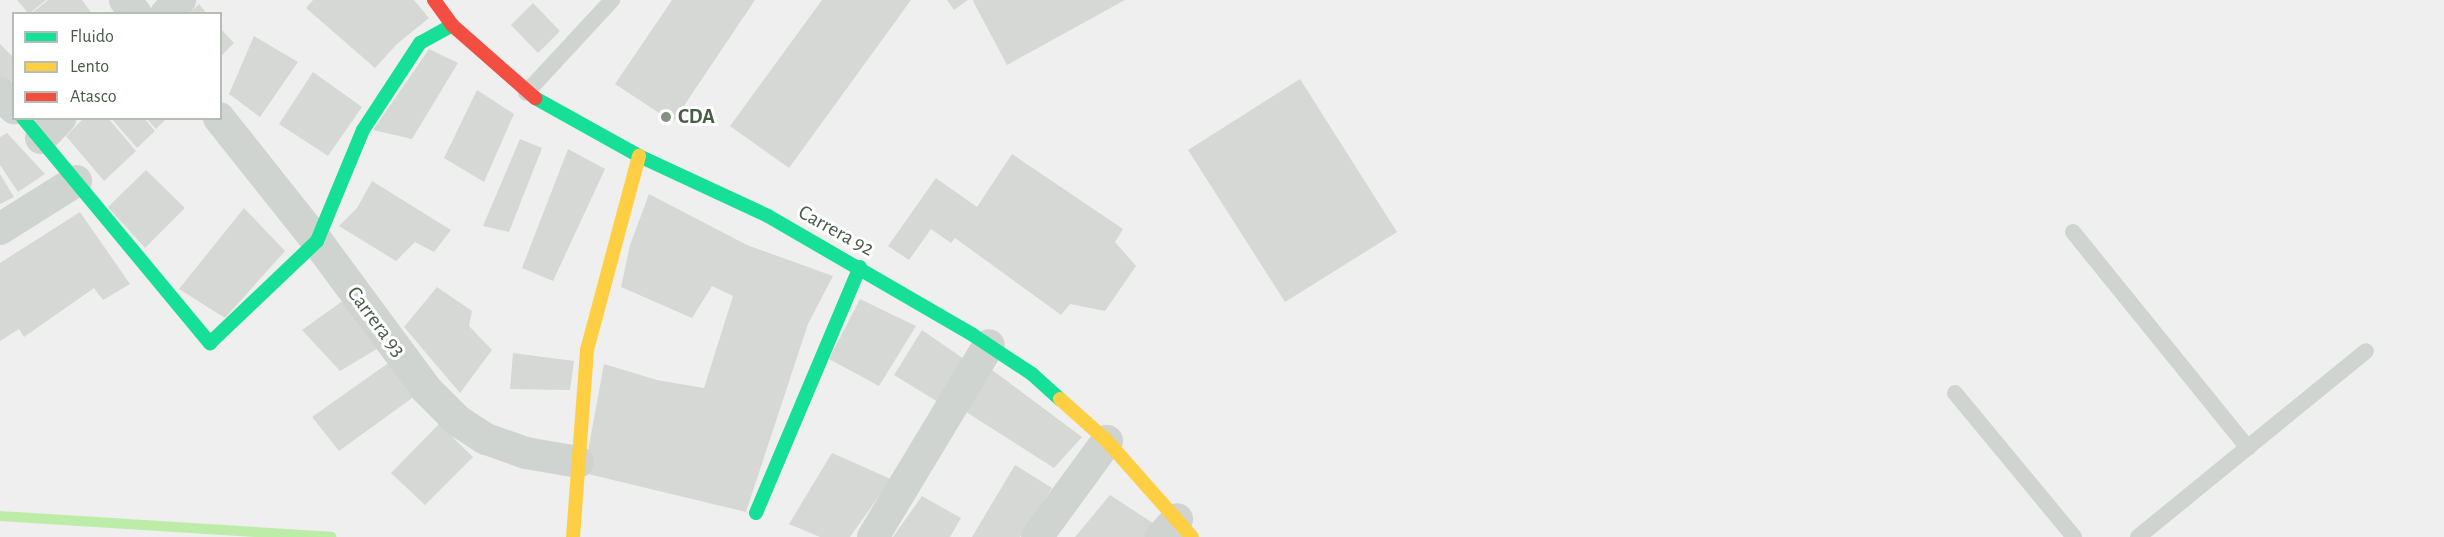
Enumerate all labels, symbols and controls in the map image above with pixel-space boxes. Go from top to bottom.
legend [12,12,222,120]
text: Fluido [70,28,114,46]
text: Lento [70,58,109,76]
text: Atasco [70,88,117,106]
place label: CDA [678,104,715,130]
marker: CDA [659,110,673,124]
street label: Carrera 92 [794,200,878,262]
street label: Carrera 93 [341,282,411,362]

